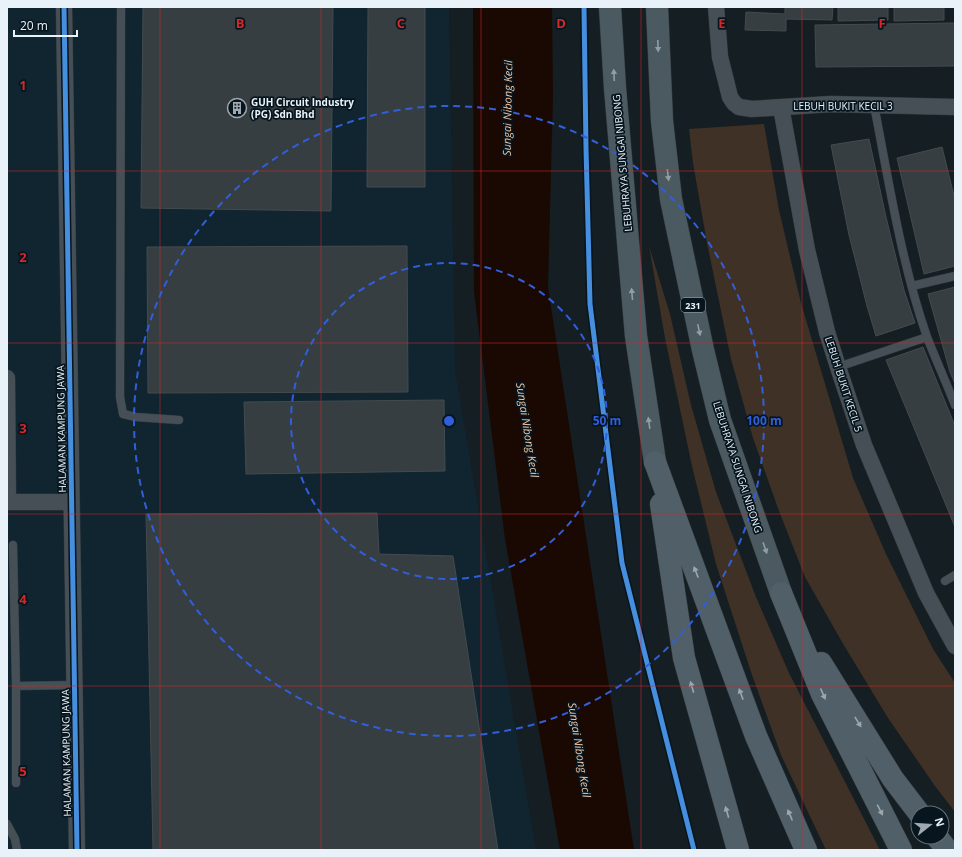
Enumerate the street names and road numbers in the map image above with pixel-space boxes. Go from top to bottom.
street label: LEBUHRAYA SUNGAI NIBONG [609,94,635,232]
street label: LEBUH BUKIT KECIL 3 [793,99,893,113]
road number: 231 [681,298,705,312]
street label: LEBUH BUKIT KECIL 5 [822,334,866,434]
street label: HALAMAN KAMPUNG JAWA [53,365,69,493]
street label: LEBUHRAYA SUNGAI NIBONG [710,399,766,535]
street label: HALAMAN KAMPUNG JAWA [58,689,74,817]

